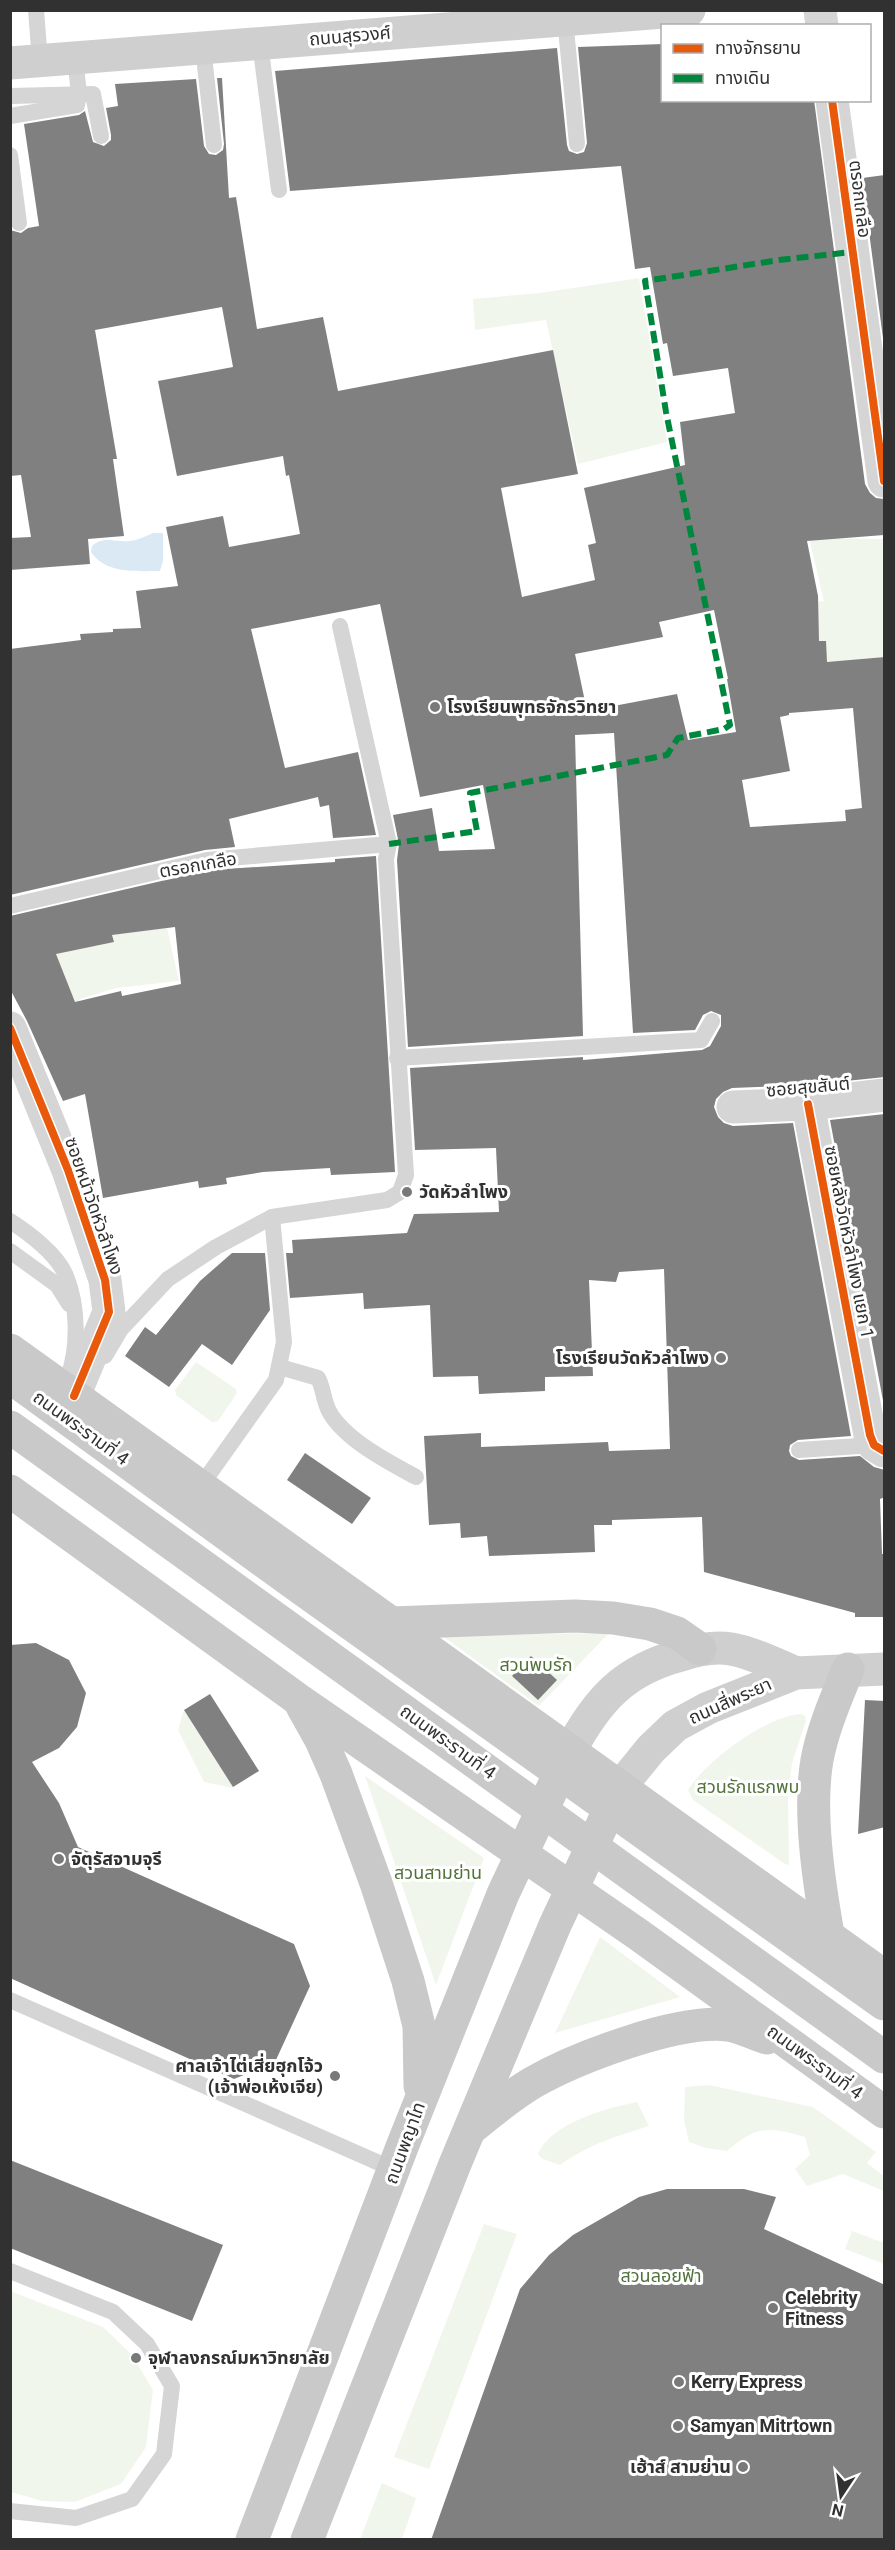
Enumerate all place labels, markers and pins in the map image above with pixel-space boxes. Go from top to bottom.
place label: โรงเรียนพุทธจักรวิทยา [447,696,616,718]
marker: โรงเรียนพุทธจักรวิทยา [428,700,442,714]
place label: วัดหัวลำโพง [419,1181,508,1202]
marker: วัดหัวลำโพง [400,1185,414,1199]
place label: โรงเรียนวัดหัวลำโพง [556,1347,709,1368]
marker: โรงเรียนวัดหัวลำโพง [714,1351,728,1365]
place label: จัตุรัสจามจุรี [71,1848,162,1870]
marker: จัตุรัสจามจุรี [52,1852,66,1866]
place label: ศาลเจ้าไต่เสี่ยฮุกโจ้ว (เจ้าพ่อเห้งเจีย) [175,2053,323,2098]
marker: ศาลเจ้าไต่เสี่ยฮุกโจ้ว (เจ้าพ่อเห้งเจีย) [328,2069,342,2083]
place label: Celebrity Fitness [785,2287,859,2329]
marker: Celebrity Fitness [766,2301,780,2315]
place label: จุฬาลงกรณ์มหาวิทยาลัย [148,2347,330,2369]
marker: จุฬาลงกรณ์มหาวิทยาลัย [129,2351,143,2365]
place label: Kerry Express [691,2371,803,2392]
marker: Kerry Express [672,2375,686,2389]
place label: Samyan Mitrtown [690,2415,832,2436]
marker: Samyan Mitrtown [671,2419,685,2433]
place label: เฮ้าส์ สามย่าน [630,2456,731,2477]
marker: เฮ้าส์ สามย่าน [736,2460,750,2474]

